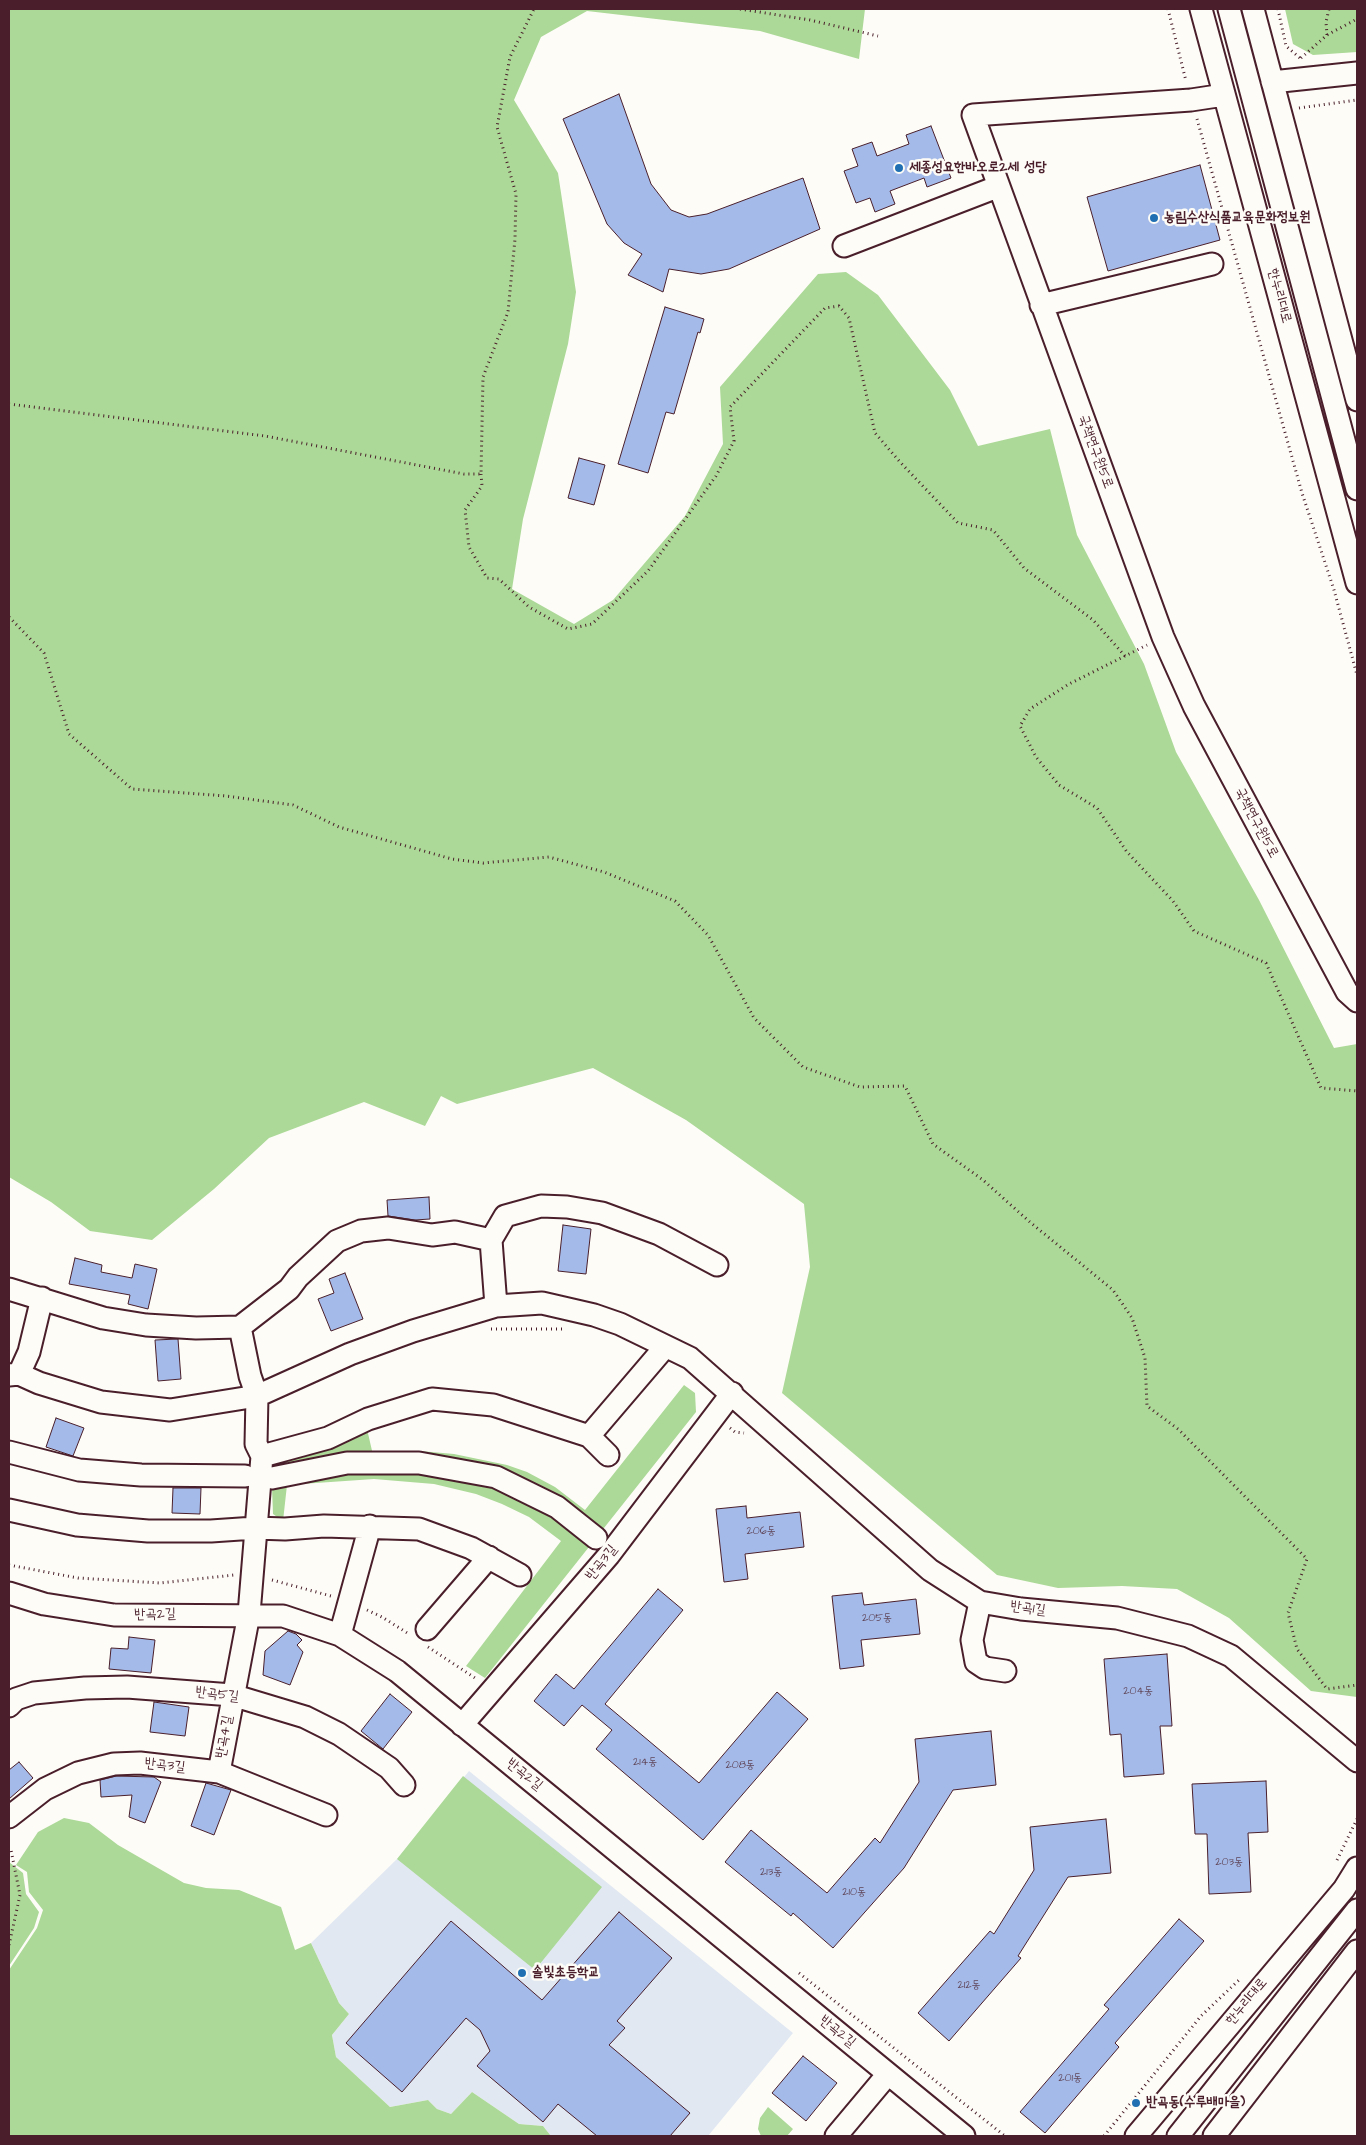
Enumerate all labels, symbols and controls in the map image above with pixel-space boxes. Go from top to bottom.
place label: 세종성요한바오로2세 성당 [909,160,1047,176]
marker: 세종성요한바오로2세 성당 [893,162,905,174]
place label: 농림수산식품교육문화정보원 [1164,210,1310,226]
marker: 농림수산식품교육문화정보원 [1148,212,1160,224]
street label: 한누리대로 [1264,267,1294,325]
street label: 국책연구원5로 [1074,413,1116,491]
street label: 국책연구원5로 [1230,785,1282,861]
house number: 206동 [747,1525,775,1539]
street label: 반곡3길 [583,1542,621,1584]
street label: 반곡1길 [1009,1598,1047,1620]
street label: 반곡2길 [134,1606,176,1624]
house number: 205동 [862,1612,892,1626]
street label: 반곡5길 [194,1684,240,1706]
house number: 204동 [1123,1685,1153,1699]
street label: 반곡4길 [213,1714,237,1760]
street label: 반곡2길 [502,1755,546,1795]
street label: 반곡3길 [144,1756,186,1776]
house number: 214동 [633,1756,657,1770]
house number: 208동 [725,1759,755,1773]
house number: 203동 [1215,1856,1243,1870]
house number: 213동 [760,1866,782,1880]
house number: 210동 [842,1886,866,1900]
place label: 솔빛초등학교 [532,1965,600,1981]
marker: 솔빛초등학교 [516,1967,528,1979]
street label: 한누리대로 [1222,1975,1272,2029]
house number: 212동 [958,1979,980,1993]
street label: 반곡2길 [815,2012,859,2052]
house number: 201동 [1058,2072,1082,2086]
place label: 반곡동(수루배마을) [1146,2095,1245,2111]
marker: 반곡동(수루배마을) [1130,2097,1142,2109]

